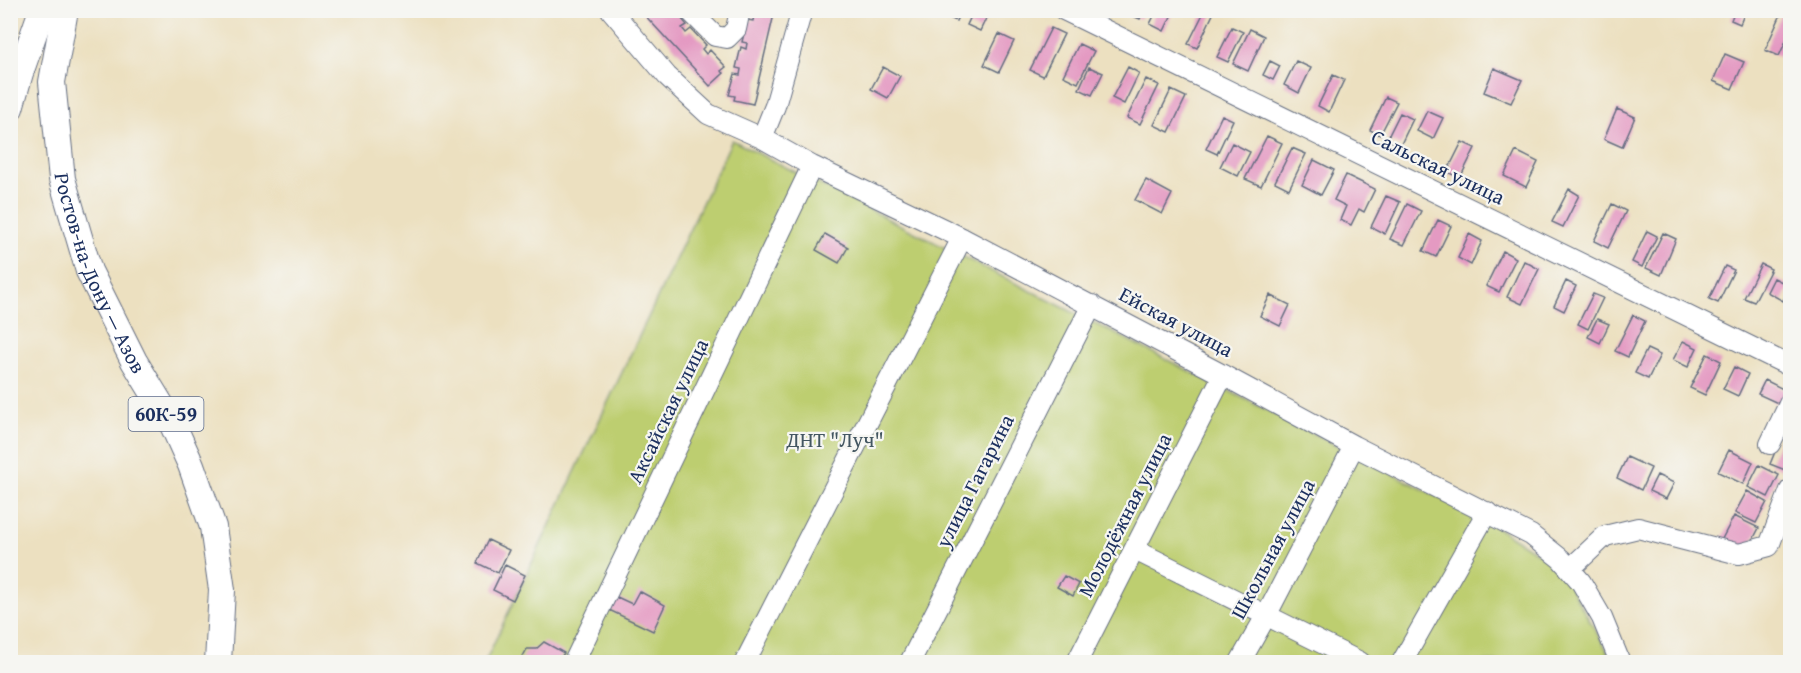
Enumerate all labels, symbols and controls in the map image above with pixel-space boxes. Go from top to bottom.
street label: Сальская улица [1366,121,1510,212]
street label: Ростов-на-Дону — Азов [46,171,154,379]
street label: Ейская улица [1114,278,1239,365]
street label: Аксайская улица [619,333,716,488]
road number: 60К-59 [128,397,204,431]
street label: улица Гагарина [927,409,1022,554]
park label: ДНТ "Луч" [785,424,884,455]
street label: Молодёжная улица [1070,427,1179,602]
street label: Школьная улица [1223,473,1323,624]

